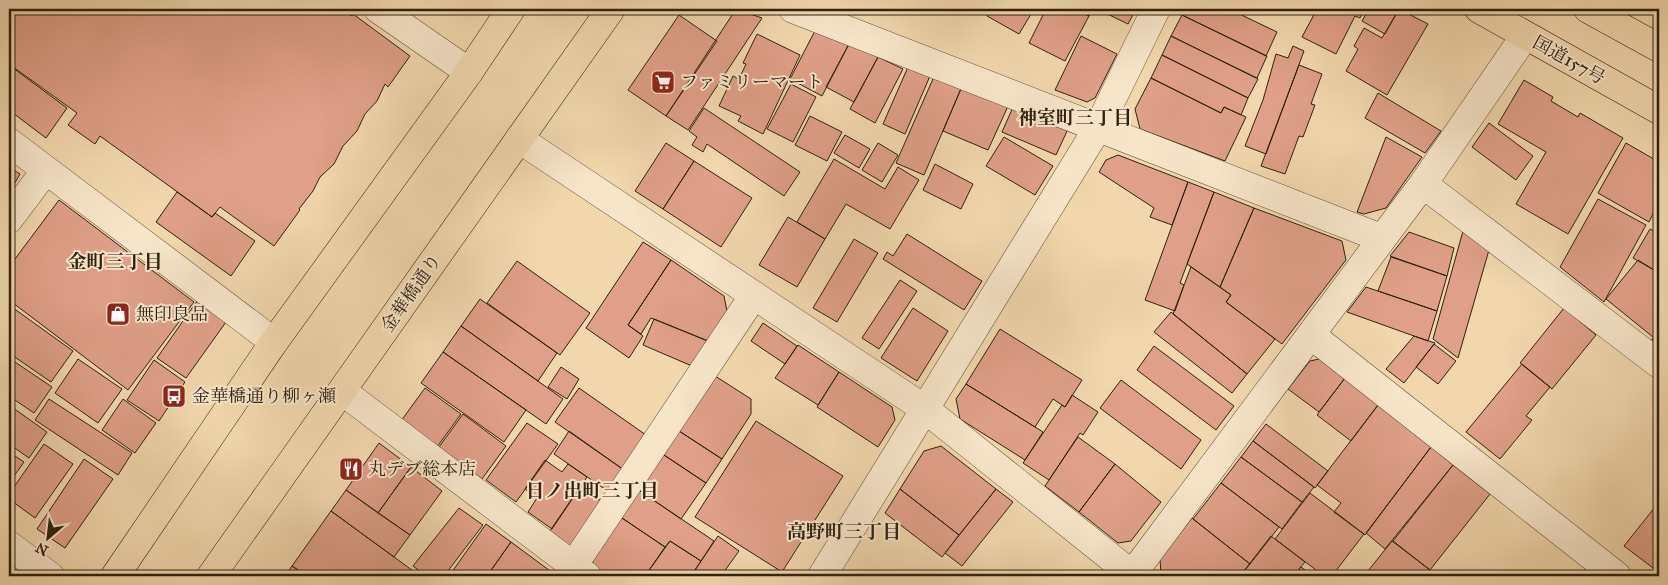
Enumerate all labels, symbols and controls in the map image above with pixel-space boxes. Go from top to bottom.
street label: 国道157号 [1529,31,1609,89]
supermarket icon: ファミリーマート [650,69,676,95]
place label: ファミリーマート [680,71,824,93]
district label: 神室町三丁目 [1018,106,1132,129]
district label: 金町三丁目 [67,250,163,273]
street label: 金華橋通り [376,250,446,336]
shop icon: 無印良品 [105,301,131,327]
place label: 無印良品 [136,303,208,325]
bus stop icon: 金華橋通り柳ヶ瀬 [161,383,187,409]
place label: 金華橋通り柳ヶ瀬 [192,385,336,407]
restaurant icon: 丸デブ総本店 [338,456,364,482]
place label: 丸デブ総本店 [368,458,476,480]
district label: 日ノ出町三丁目 [525,479,659,502]
north arrow [22,512,72,562]
district label: 高野町三丁目 [787,520,901,543]
text: N [33,539,51,559]

